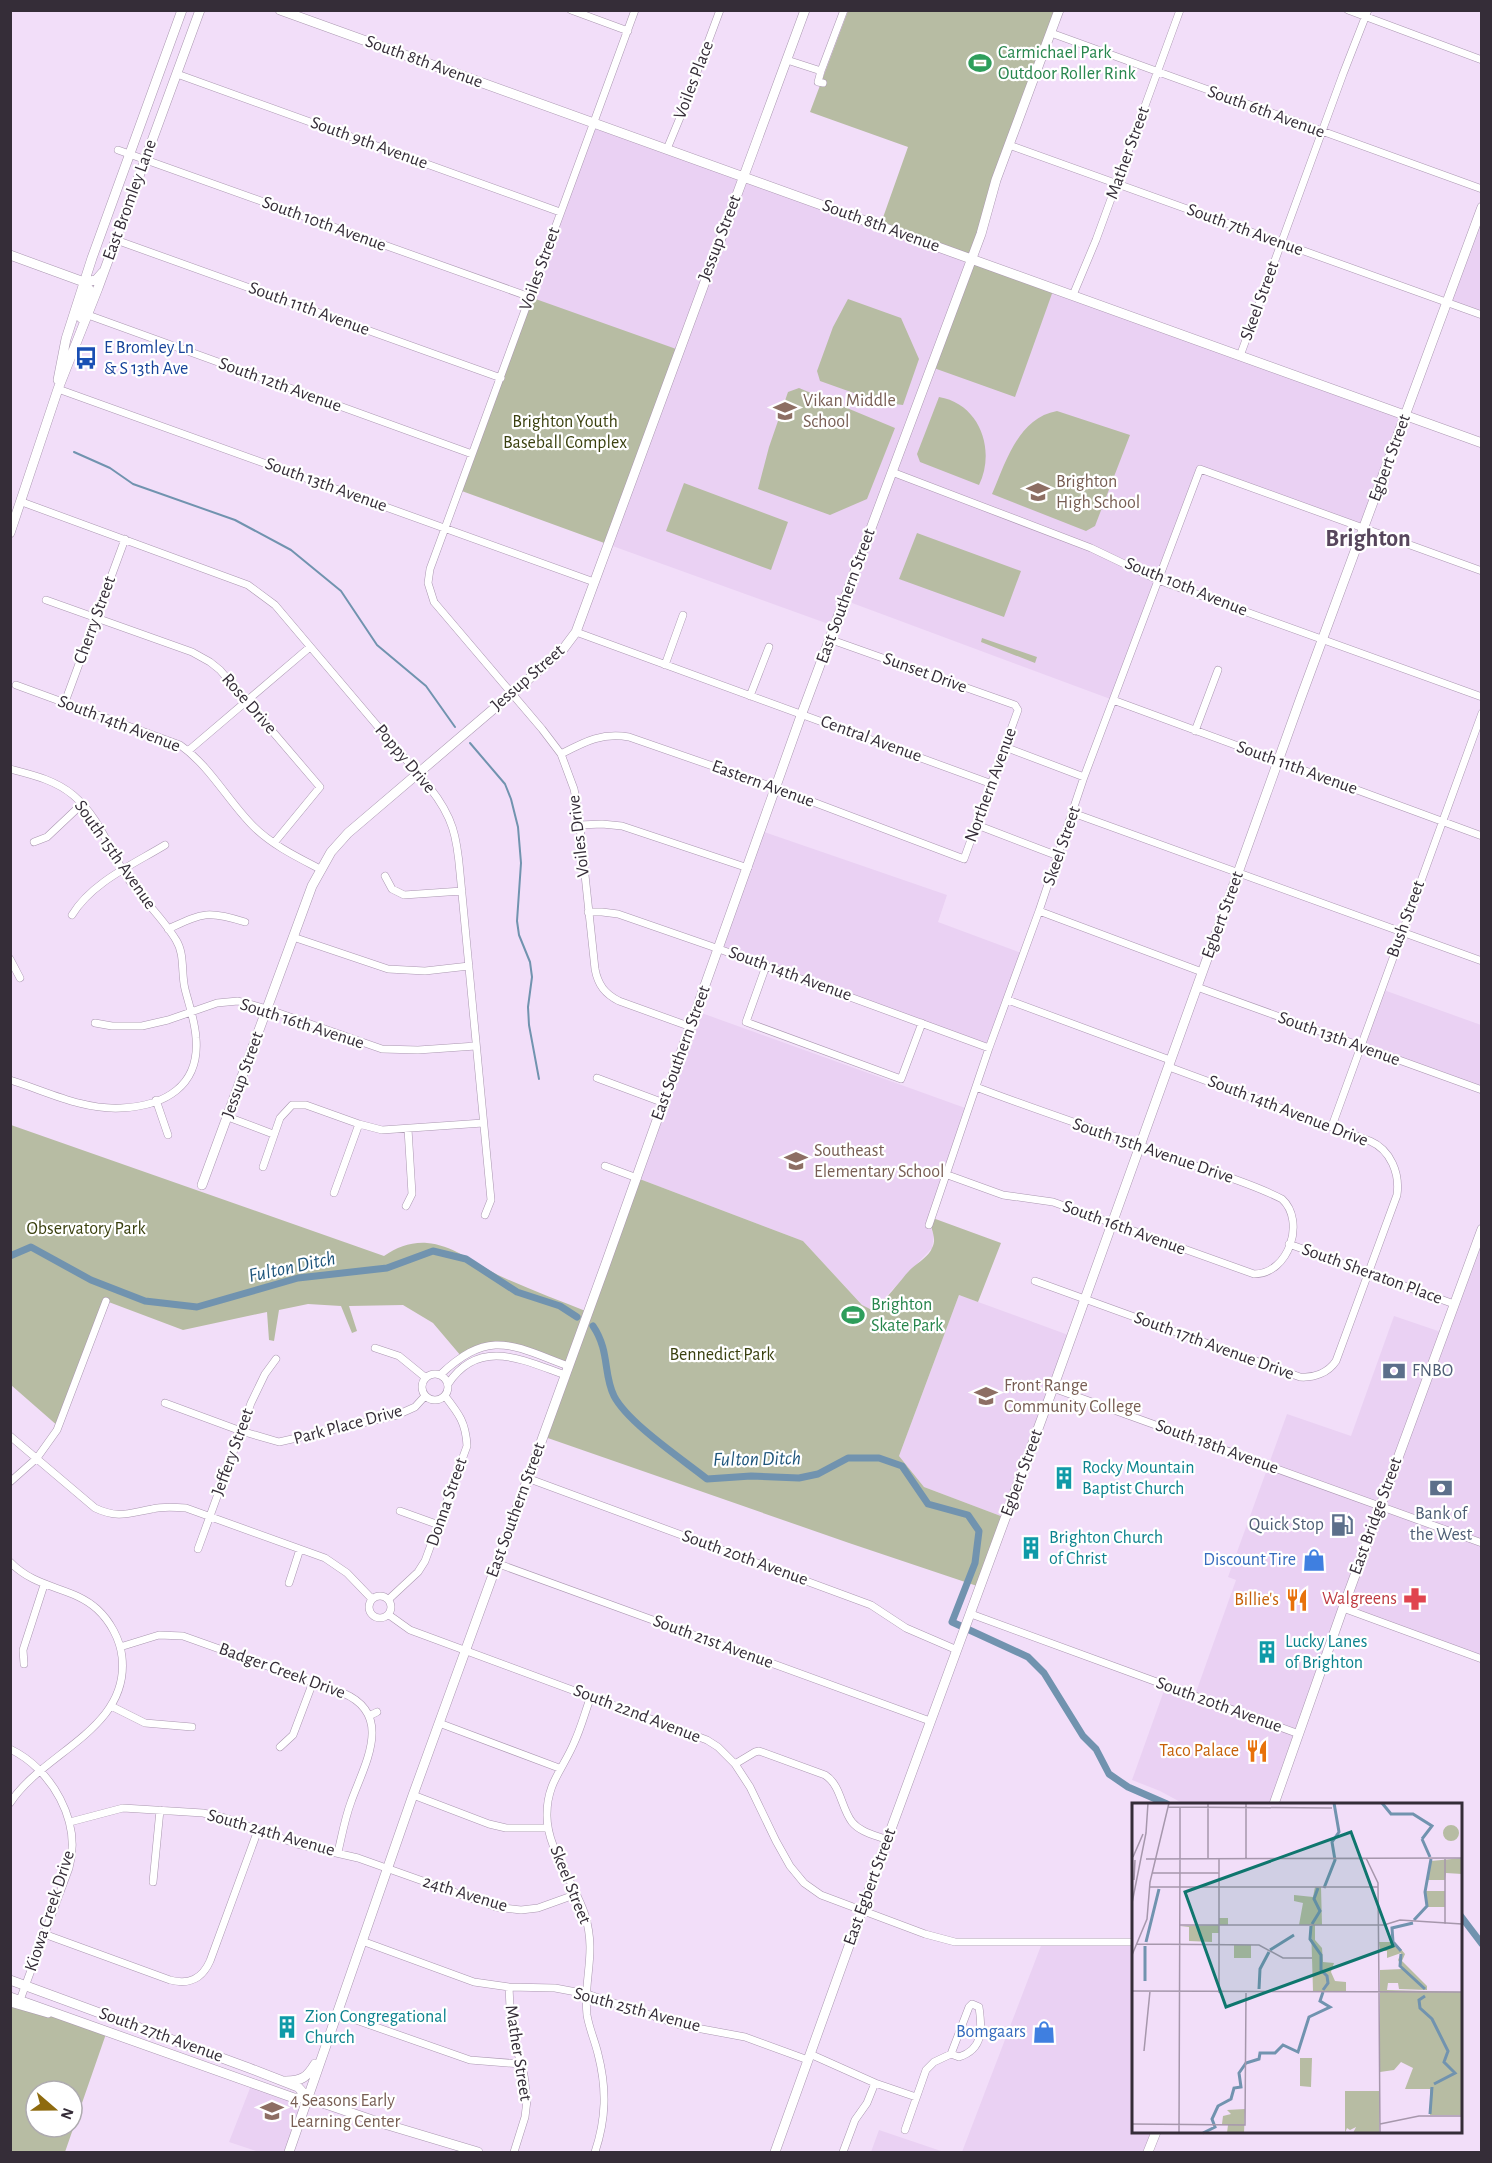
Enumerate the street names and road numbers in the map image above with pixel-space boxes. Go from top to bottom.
street label: South 8th Avenue [363,32,485,92]
street label: Voiles Place [671,38,717,122]
street label: South 6th Avenue [1205,82,1327,142]
street label: Mather Street [1103,104,1153,202]
street label: South 9th Avenue [308,113,430,173]
street label: East Bromley Lane [100,137,160,263]
street label: Jessup Street [695,192,745,283]
street label: South 10th Avenue [260,193,388,255]
street label: South 8th Avenue [820,196,942,256]
street label: South 7th Avenue [1184,201,1306,259]
street label: Voiles Street [517,225,563,313]
street label: Skeel Street [1237,259,1283,343]
street label: South 11th Avenue [246,279,372,339]
street label: South 12th Avenue [216,354,344,416]
street label: Egbert Street [1366,412,1414,504]
street label: South 13th Avenue [263,455,389,515]
street label: East Southern Street [813,526,879,666]
street label: South 10th Avenue [1122,554,1250,620]
street label: Cherry Street [71,574,119,666]
street label: Jessup Street [488,641,568,714]
street label: Sunset Drive [881,650,969,696]
street label: Rose Drive [218,670,280,738]
street label: South 14th Avenue [55,692,183,756]
street label: Central Avenue [818,712,924,766]
street label: Poppy Drive [371,721,439,797]
street label: Northern Avenue [962,725,1020,845]
street label: South 11th Avenue [1234,738,1360,798]
street label: Eastern Avenue [709,757,817,811]
street label: Voiles Drive [565,794,593,878]
street label: South 15th Avenue [71,797,159,913]
street label: Skeel Street [1040,804,1084,888]
street label: Egbert Street [1199,869,1247,961]
street label: Bush Street [1384,878,1428,960]
street label: South 14th Avenue [726,943,854,1005]
street label: East Southern Street [648,983,714,1123]
street label: South 16th Avenue [238,995,366,1053]
street label: South 13th Avenue [1276,1009,1402,1069]
street label: Jessup Street [219,1029,267,1121]
street label: South 14th Avenue Drive [1205,1072,1371,1150]
street label: South 15th Avenue Drive [1070,1115,1236,1187]
street label: South 16th Avenue [1060,1197,1188,1259]
street label: South Sheraton Place [1299,1240,1445,1308]
street label: South 17th Avenue Drive [1132,1309,1296,1383]
street label: Park Place Drive [292,1402,404,1448]
street label: Jeffery Street [209,1406,257,1498]
street label: South 18th Avenue [1153,1416,1281,1478]
street label: Egbert Street [998,1427,1046,1519]
street label: East Southern Street [483,1440,549,1580]
street label: Donna Street [423,1455,471,1549]
street label: East Bridge Street [1346,1455,1406,1577]
street label: South 20th Avenue [680,1527,810,1589]
street label: South 21st Avenue [651,1612,775,1672]
street label: Badger Creek Drive [216,1640,348,1702]
street label: South 20th Avenue [1154,1674,1284,1736]
street label: South 22nd Avenue [571,1681,703,1747]
street label: South 24th Avenue [205,1806,337,1860]
street label: East Egbert Street [840,1826,900,1948]
street label: Skeel Street [546,1843,594,1927]
street label: Kiowa Creek Drive [22,1848,78,1974]
street label: 24th Avenue [421,1873,509,1915]
street label: South 25th Avenue [572,1984,702,2036]
street label: South 27th Avenue [97,2004,225,2066]
street label: Mather Street [502,2004,535,2103]

